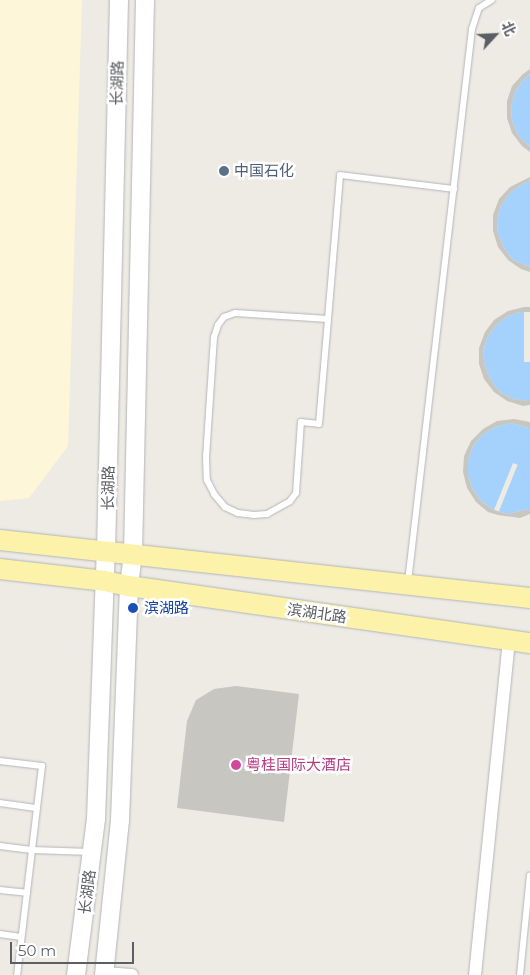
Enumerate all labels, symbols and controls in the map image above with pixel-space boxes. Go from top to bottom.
north arrow [470,10,520,60]
text: 北 [497,19,520,39]
street label: 长湖路 [108,60,126,106]
place label: 中国石化 [234,162,294,180]
marker: 中国石化 [218,165,230,177]
street label: 长湖路 [99,465,117,511]
place label: 滨湖路 [144,599,189,617]
street label: 滨湖北路 [286,600,348,626]
marker: 滨湖路 [126,601,140,615]
place label: 粤桂国际大酒店 [246,756,351,774]
marker: 粤桂国际大酒店 [230,759,242,771]
street label: 长湖路 [75,869,99,915]
scale bar [12,932,136,964]
text: 50 m [18,941,56,960]

